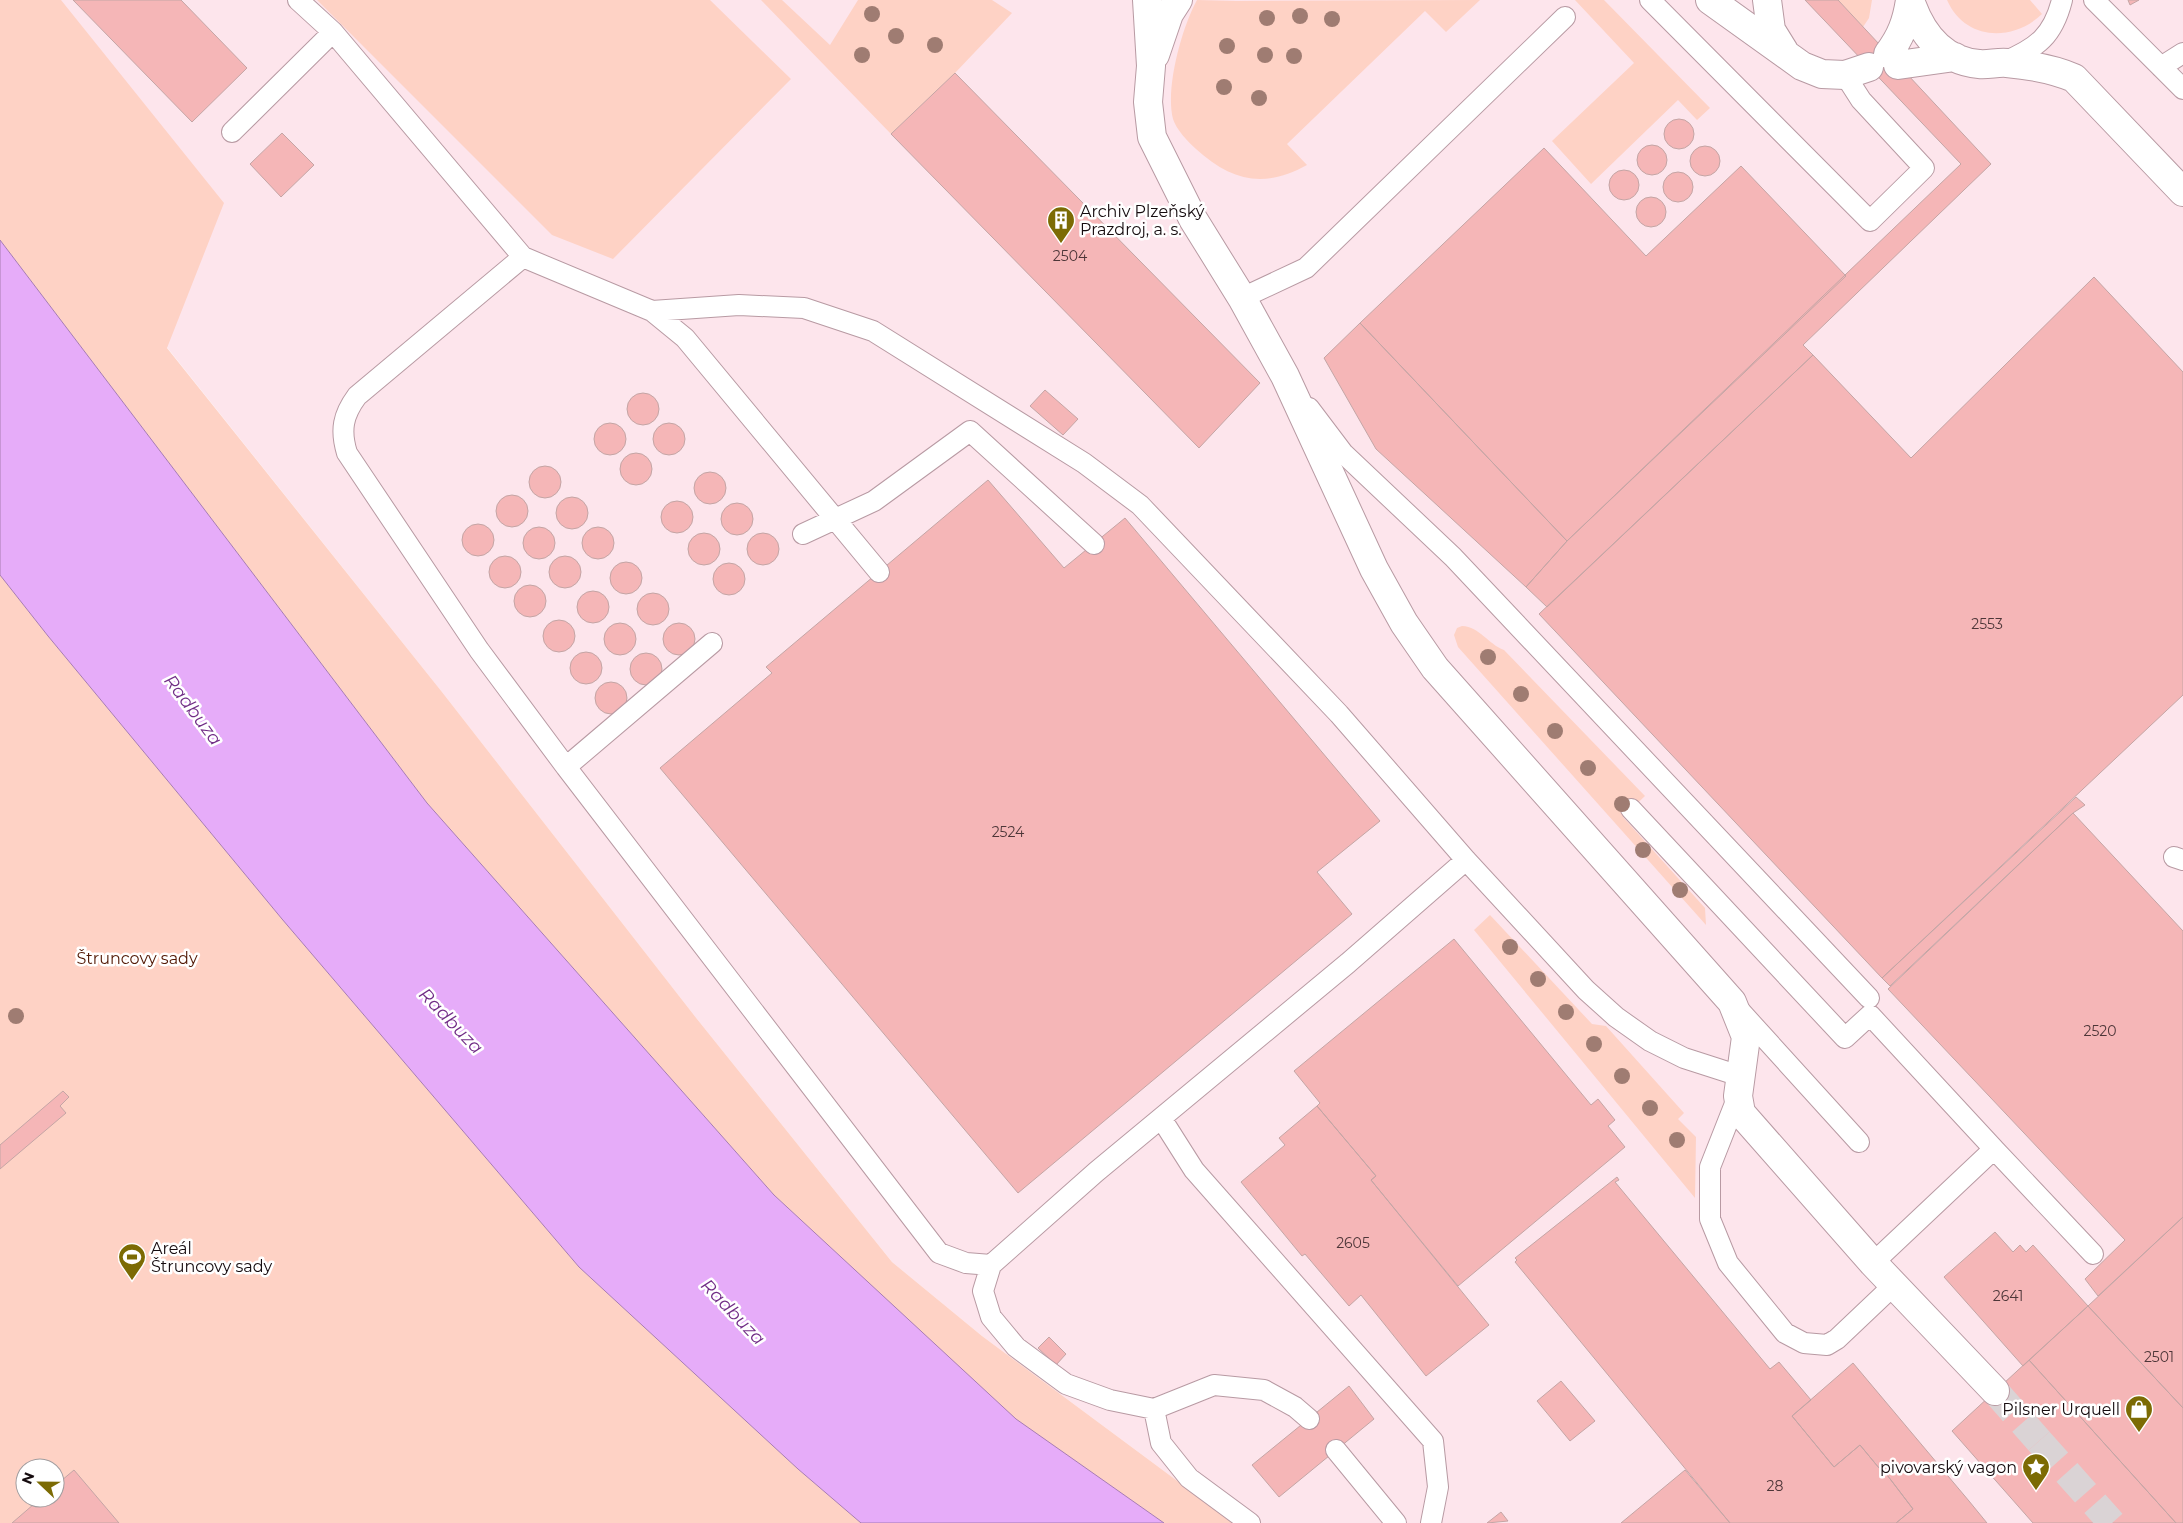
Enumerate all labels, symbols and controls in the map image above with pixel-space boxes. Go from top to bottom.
place label: Archiv Plzeňský Prazdroj, a. s. [1080,202,1205,239]
building icon: Archiv Plzeňský Prazdroj, a. s. [1046,205,1076,244]
house number: 2504 [1053,247,1088,265]
house number: 2553 [1971,615,2003,633]
water label: Radbuza [159,670,227,750]
house number: 2524 [992,823,1025,841]
park label: Štruncovy sady [76,949,198,968]
water label: Radbuza [414,984,488,1058]
house number: 2520 [2084,1022,2117,1040]
house number: 2605 [1336,1234,1370,1252]
place label: Areál Štruncovy sady [151,1239,272,1276]
sports icon: Areál Štruncovy sady [117,1242,147,1281]
water label: Radbuza [696,1275,770,1349]
house number: 2641 [1993,1287,2023,1305]
house number: 2501 [2144,1348,2174,1366]
shop icon: Pilsner Urquell [2124,1394,2154,1433]
place label: Pilsner Urquell [2002,1400,2120,1419]
place icon: pivovarský vagon [2021,1452,2051,1491]
north arrow [15,1458,65,1508]
place label: pivovarský vagon [1880,1458,2017,1477]
text: N [17,1470,38,1487]
house number: 28 [1767,1477,1784,1495]

